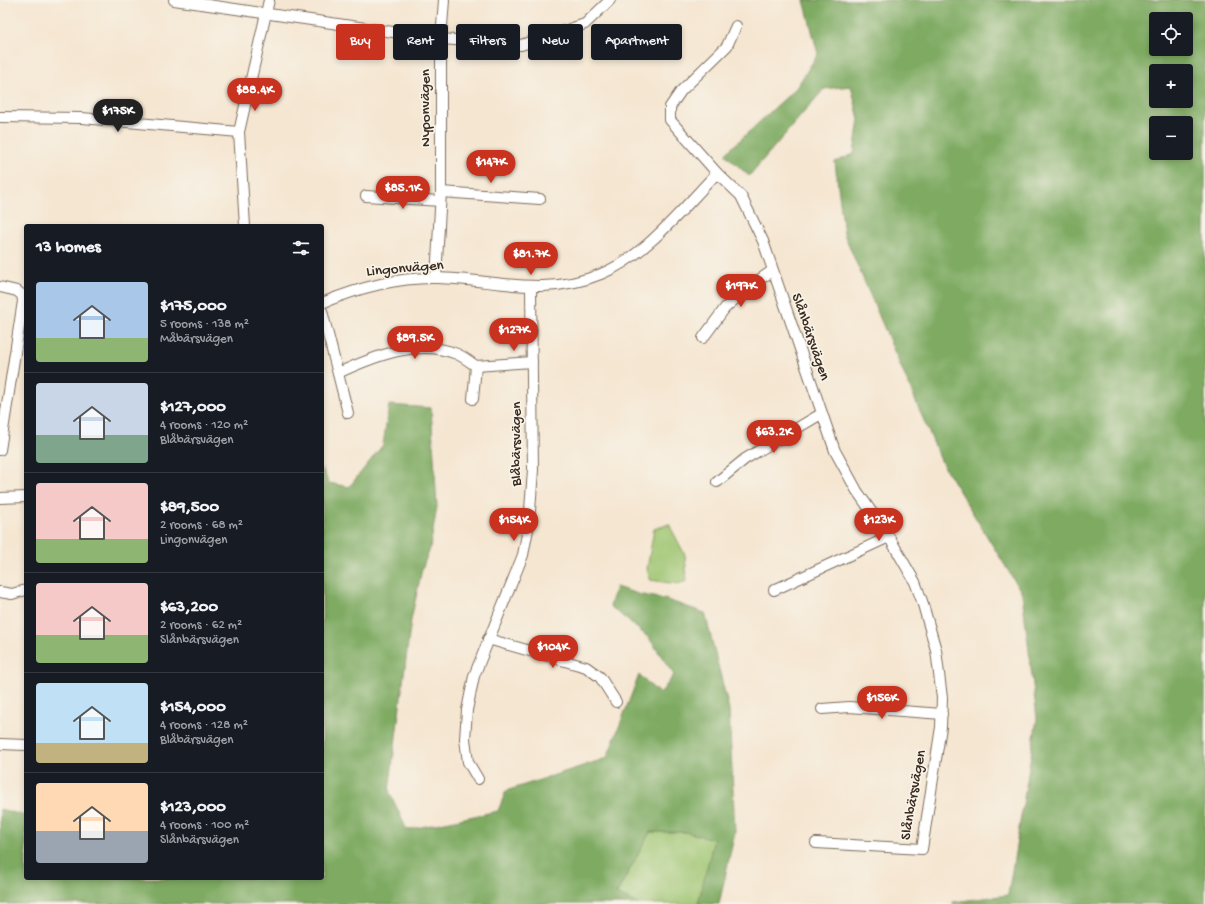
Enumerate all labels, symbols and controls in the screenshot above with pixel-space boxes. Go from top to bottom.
map controls [1149,12,1193,160]
button: locate [1149,12,1193,56]
chip: Buy [336,24,385,60]
chip: Rent [393,24,448,60]
chip: Filters [456,24,520,60]
chip: New [528,24,583,60]
chip: Apartment [591,24,682,60]
button: + [1149,64,1193,108]
street label: Nyponvägen [417,69,435,147]
pin: $88.4K [222,78,288,112]
text: $88.4K [236,83,274,98]
pin: $175K [90,99,146,133]
text: $175K [102,104,134,119]
button: − [1149,116,1193,160]
pin: $147K [463,150,519,184]
text: $147K [475,155,507,170]
pin: $85.1K [370,176,436,210]
text: $85.1K [385,181,421,196]
icon: filters [290,237,312,259]
text: 13 homes [36,238,101,258]
pin: $81.7K [498,242,564,276]
text: $81.7K [513,247,549,262]
street label: Lingonvägen [366,257,444,281]
pin: $197K [713,274,769,308]
text: $197K [725,279,757,294]
street label: Slånbärsvägen [787,291,833,383]
text: $175,000 [160,297,227,317]
icon: home [68,298,116,346]
text: 5 rooms · 138 m² [160,317,249,332]
pin: $127K [486,318,542,352]
text: $127K [498,323,530,338]
pin: $89.5K [382,326,448,360]
text: $89.5K [396,331,434,346]
text: Måbärsvägen [160,332,233,347]
text: $127,000 [160,398,226,418]
icon: home [68,399,116,447]
street label: Blåbärsvägen [508,402,526,487]
text: 4 rooms · 120 m² [160,418,248,433]
pin: $63.2K [741,420,807,454]
text: $63.2K [756,425,792,440]
text: Blåbärsvägen [160,433,233,448]
text: $89,500 [160,498,219,518]
icon: home [68,499,116,547]
pin: $154K [486,508,542,542]
pin: $123K [851,508,907,542]
text: $154K [498,513,530,528]
text: $123K [863,513,895,528]
text: 2 rooms · 68 m² [160,518,243,533]
text: Lingonvägen [160,533,227,548]
text: $63,200 [160,598,218,618]
icon: home [68,599,116,647]
text: 2 rooms · 62 m² [160,618,242,633]
text: Slånbärsvägen [160,633,239,648]
pin: $104K [525,635,581,669]
text: $104K [537,640,569,655]
pin: $156K [854,686,910,720]
text: $156K [866,691,898,706]
text: $154,000 [160,698,226,718]
icon: home [68,699,116,747]
text: 4 rooms · 128 m² [160,718,248,733]
text: Blåbärsvägen [160,733,233,748]
street label: Slånbärsvägen [897,749,931,841]
text: $123,000 [160,798,226,818]
icon: home [68,799,116,847]
text: 4 rooms · 100 m² [160,818,249,833]
text: Slånbärsvägen [160,833,239,848]

